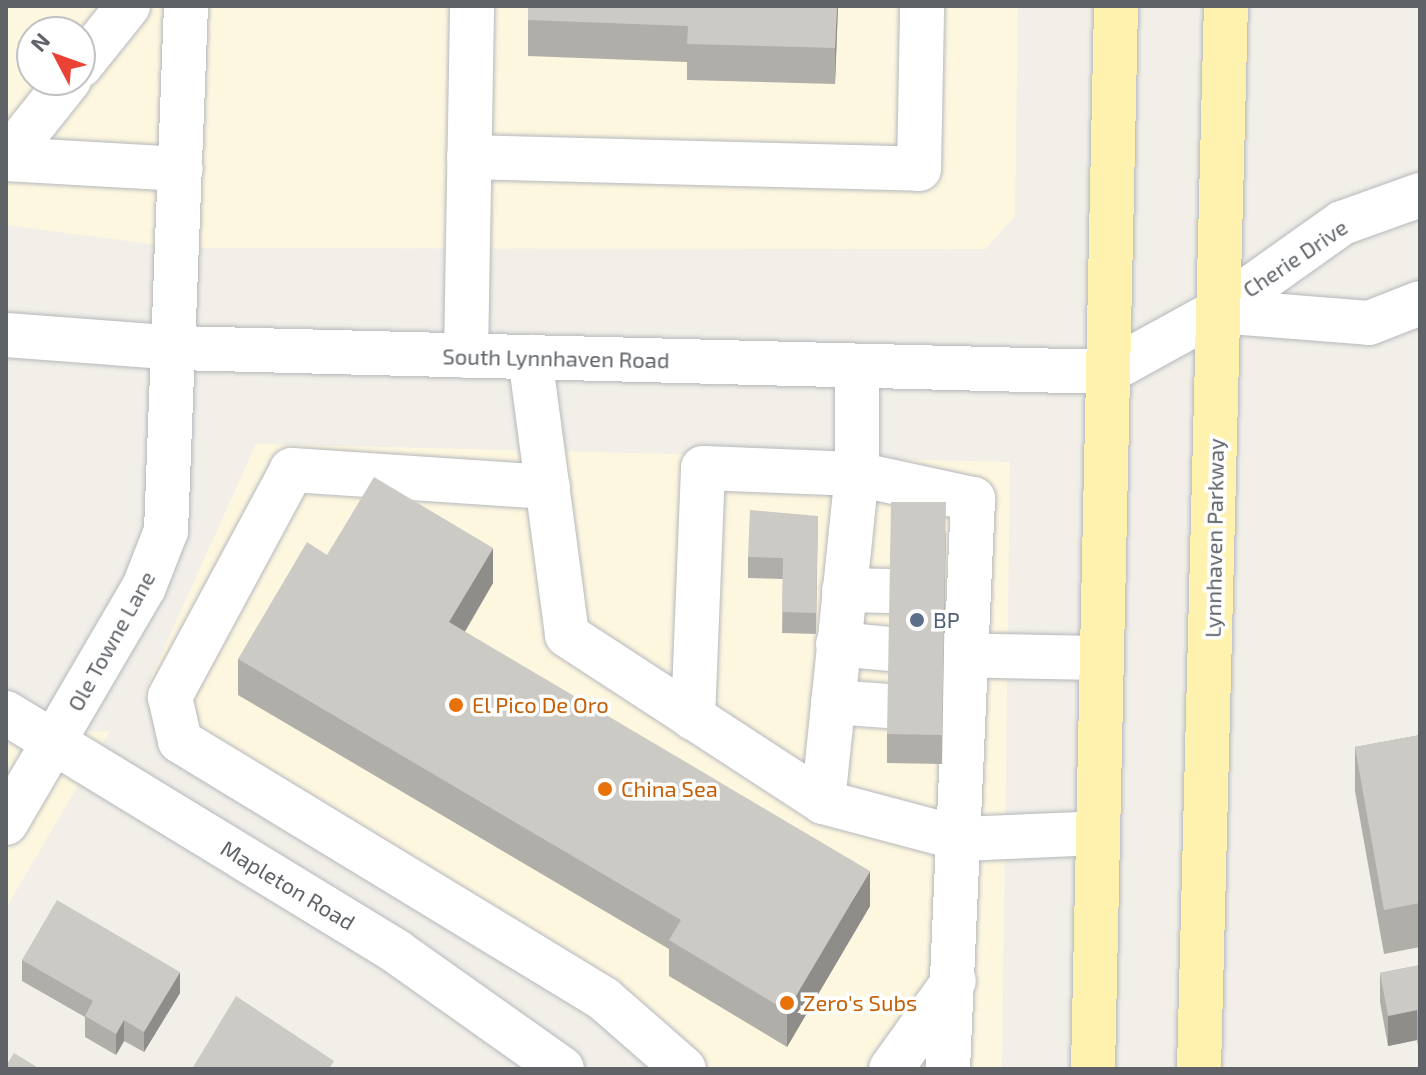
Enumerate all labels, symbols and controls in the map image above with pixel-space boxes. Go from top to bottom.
north arrow [16,16,96,96]
text: N [24,27,54,56]
street label: Cherie Drive [1238,213,1352,303]
street label: South Lynnhaven Road [442,343,670,373]
street label: Lynnhaven Parkway [1199,438,1229,638]
street label: Ole Towne Lane [62,566,160,716]
place label: BP [933,607,960,633]
marker: BP [908,611,926,629]
place label: El Pico De Oro [472,692,609,718]
marker: El Pico De Oro [447,696,465,714]
place label: China Sea [621,776,718,802]
marker: China Sea [596,780,614,798]
street label: Mapleton Road [216,835,360,935]
place label: Zero's Subs [803,990,917,1016]
marker: Zero's Subs [778,994,796,1012]

